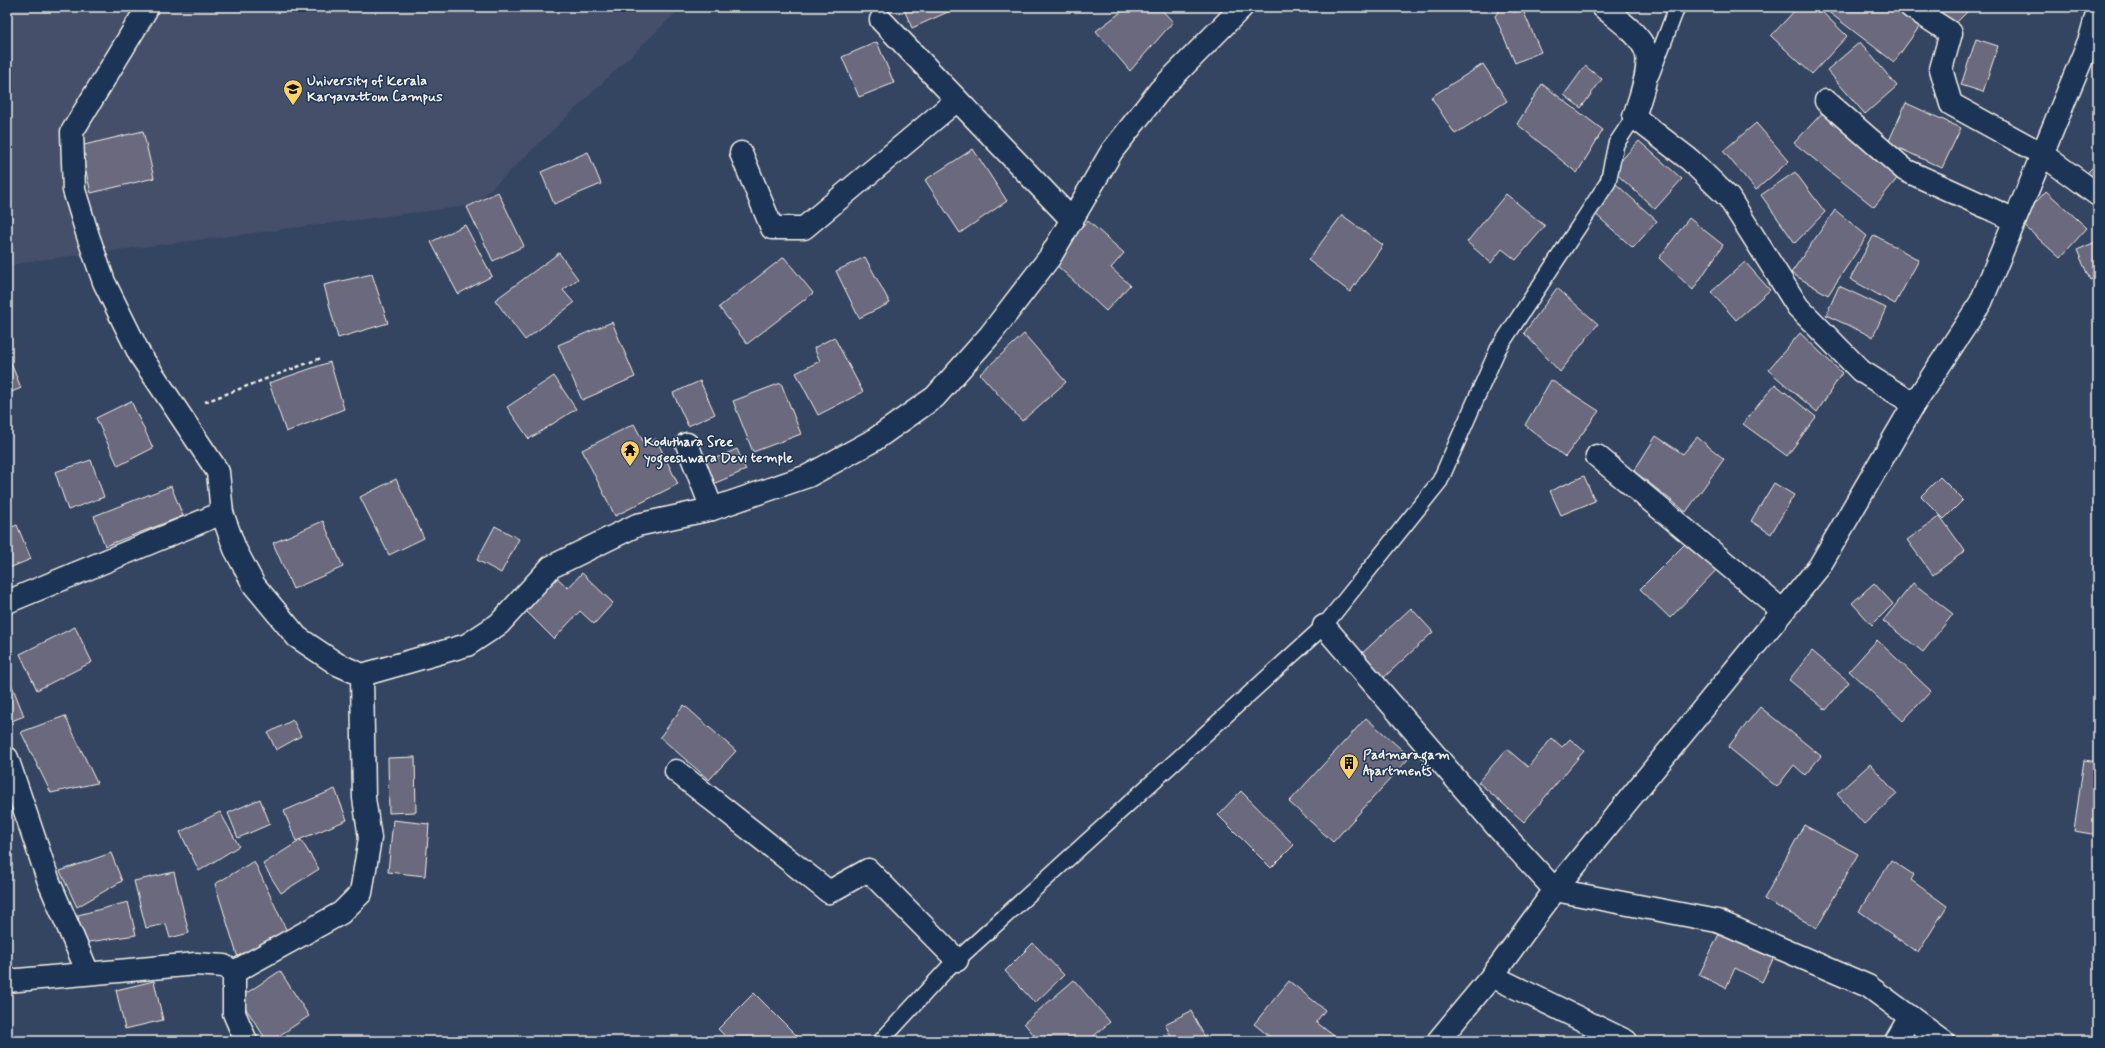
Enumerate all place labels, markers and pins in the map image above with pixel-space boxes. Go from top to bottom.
place label: University of Kerala Karyavattom Campus [307,72,443,106]
school or university icon: University of Kerala Karyavattom Campus [282,78,304,106]
place label: Koduthara Sree yogeeshwara Devi temple [643,433,793,470]
temple icon: Koduthara Sree yogeeshwara Devi temple [619,439,641,467]
place label: Padmaragam Apartments [1363,746,1450,782]
building icon: Padmaragam Apartments [1338,752,1360,780]

